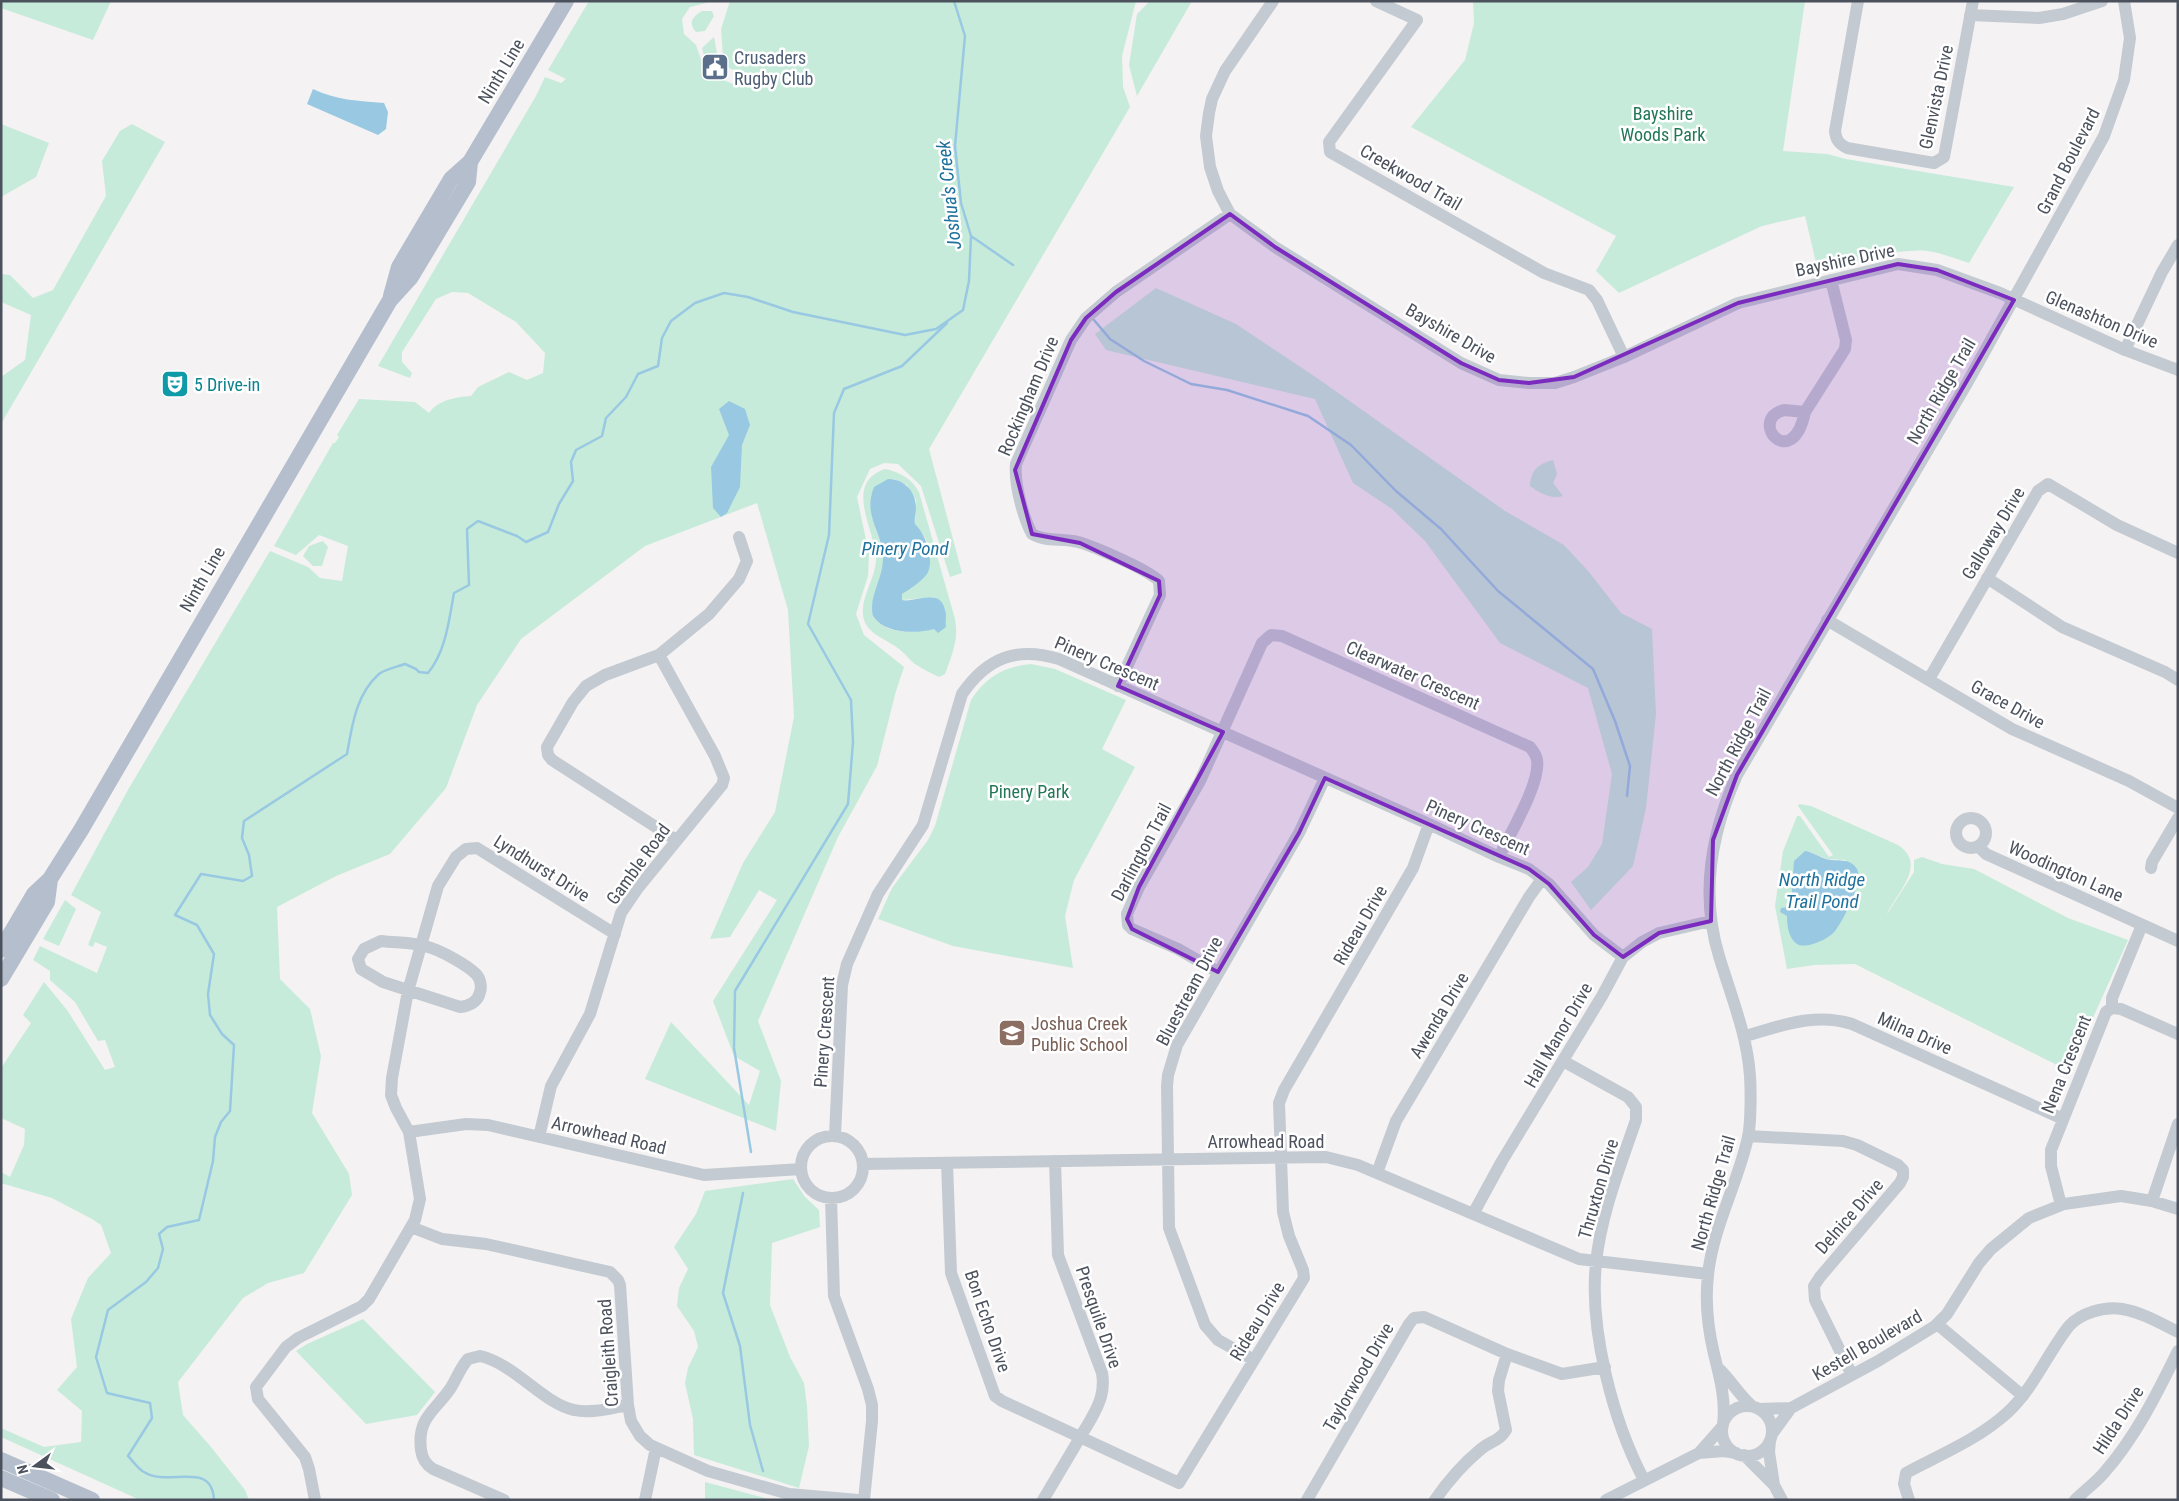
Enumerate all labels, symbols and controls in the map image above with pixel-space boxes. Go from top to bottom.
street label: Ninth Line [473,35,529,107]
street label: Glenvista Drive [1915,43,1957,151]
place label: Crusaders Rugby Club [734,47,814,89]
public building icon: Crusaders Rugby Club [700,52,730,82]
park label: Bayshire Woods Park [1621,103,1705,145]
street label: Grand Boulevard [2032,104,2104,218]
water label: Joshua's Creek [932,139,966,251]
street label: Creekwood Trail [1357,139,1465,215]
street label: Bayshire Drive [1794,239,1896,281]
street label: Glenashton Drive [2042,286,2162,352]
street label: Bayshire Drive [1402,299,1500,367]
street label: Rockingham Drive [993,333,1063,459]
street label: North Ridge Trail [1902,334,1980,448]
theatre icon: 5 Drive-in [160,369,190,399]
place label: 5 Drive-in [194,374,260,395]
street label: Galloway Drive [1957,483,2029,583]
water label: Pinery Pond [861,537,949,560]
street label: Ninth Line [175,543,229,615]
street label: Pinery Crescent [1052,632,1162,694]
street label: Clearwater Crescent [1343,636,1483,714]
street label: Grace Drive [1967,675,2049,733]
street label: North Ridge Trail [1701,685,1775,799]
park label: Pinery Park [989,781,1069,802]
street label: Pinery Crescent [1423,795,1533,859]
street label: Darlington Trail [1106,800,1176,904]
street label: Gamble Road [602,820,674,908]
street label: Lyndhurst Drive [490,830,594,906]
street label: Woodington Lane [2005,836,2127,906]
water label: North Ridge Trail Pond [1779,868,1865,913]
street label: Rideau Drive [1329,881,1391,969]
street label: Bluestream Drive [1151,933,1227,1049]
street label: Awenda Drive [1405,968,1473,1062]
street label: Pinery Crescent [810,976,838,1088]
street label: Hall Manor Drive [1519,979,1597,1091]
street label: Milna Drive [1875,1007,1955,1059]
street label: Nena Crescent [2037,1012,2095,1116]
place label: Joshua Creek Public School [1031,1013,1128,1055]
school or university icon: Joshua Creek Public School [997,1018,1027,1048]
street label: Arrowhead Road [550,1112,668,1158]
street label: Arrowhead Road [1208,1131,1324,1152]
street label: North Ridge Trail [1687,1133,1739,1253]
street label: Thruxton Drive [1574,1137,1622,1241]
street label: Delnice Drive [1811,1174,1887,1258]
street label: Presquile Drive [1072,1263,1126,1371]
street label: Bon Echo Drive [961,1267,1015,1375]
street label: Rideau Drive [1225,1278,1289,1364]
street label: Craigleith Road [594,1298,622,1408]
street label: Kestell Boulevard [1809,1305,1925,1385]
street label: Taylorwood Drive [1318,1319,1398,1435]
street label: Hilda Drive [2088,1382,2148,1458]
north arrow [10,1441,60,1491]
text: N [14,1463,31,1476]

